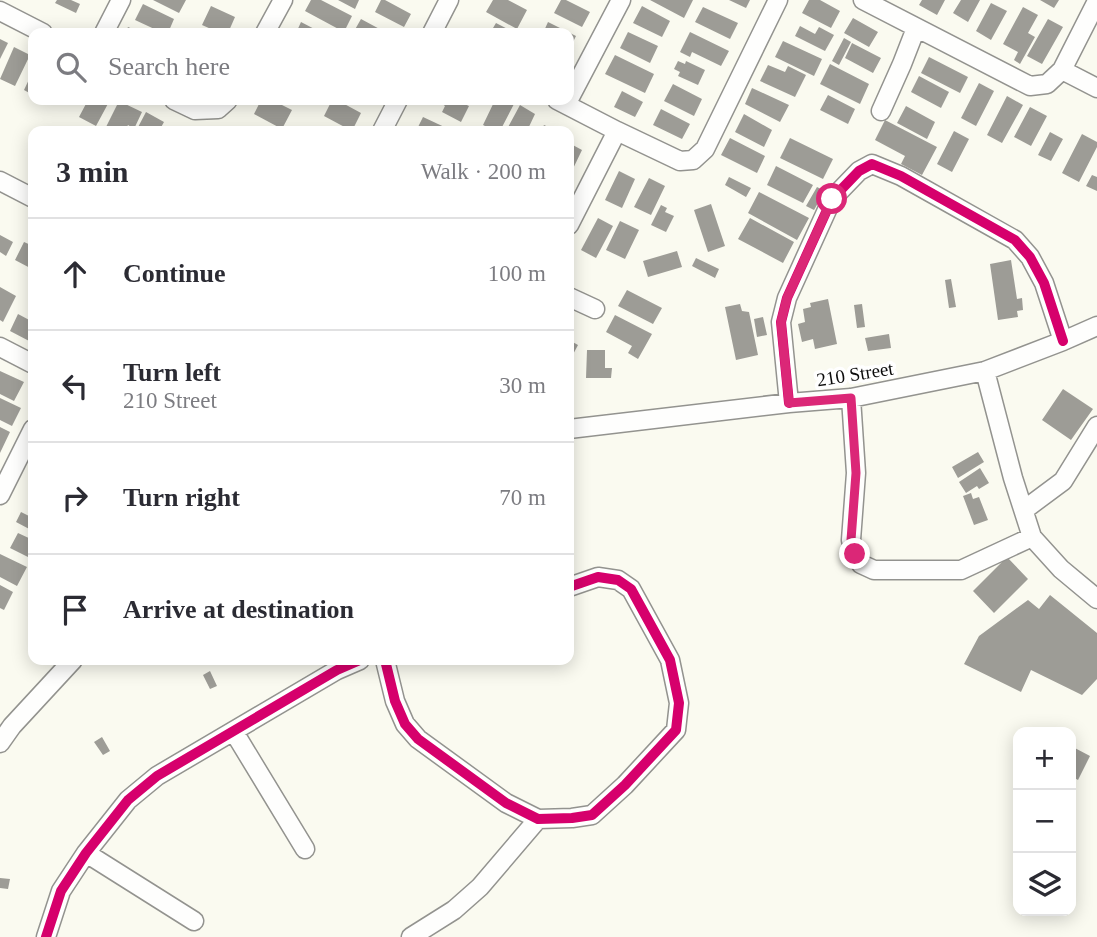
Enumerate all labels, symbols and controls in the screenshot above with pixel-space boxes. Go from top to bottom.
search box [28,28,574,105]
icon: search [52,48,90,86]
text: Search here [108,52,230,81]
text: 3 min [56,155,129,188]
text: Walk · 200 m [421,159,546,184]
route start [816,183,847,214]
icon: ahead [56,255,94,293]
text: Continue [123,259,226,288]
text: 100 m [488,261,546,286]
street label: 210 Street [815,357,896,390]
text: Turn left [123,358,221,387]
icon: left [56,367,94,405]
text: 30 m [499,373,546,398]
text: 210 Street [123,388,217,413]
icon: right [56,479,94,517]
text: Turn right [123,483,240,512]
text: 70 m [499,485,546,510]
route end [839,538,870,569]
icon: arrive [56,591,94,629]
text: Arrive at destination [123,595,354,624]
map controls [1013,727,1076,916]
button: + [1013,727,1076,790]
button: − [1013,790,1076,853]
button: layers [1013,853,1076,916]

